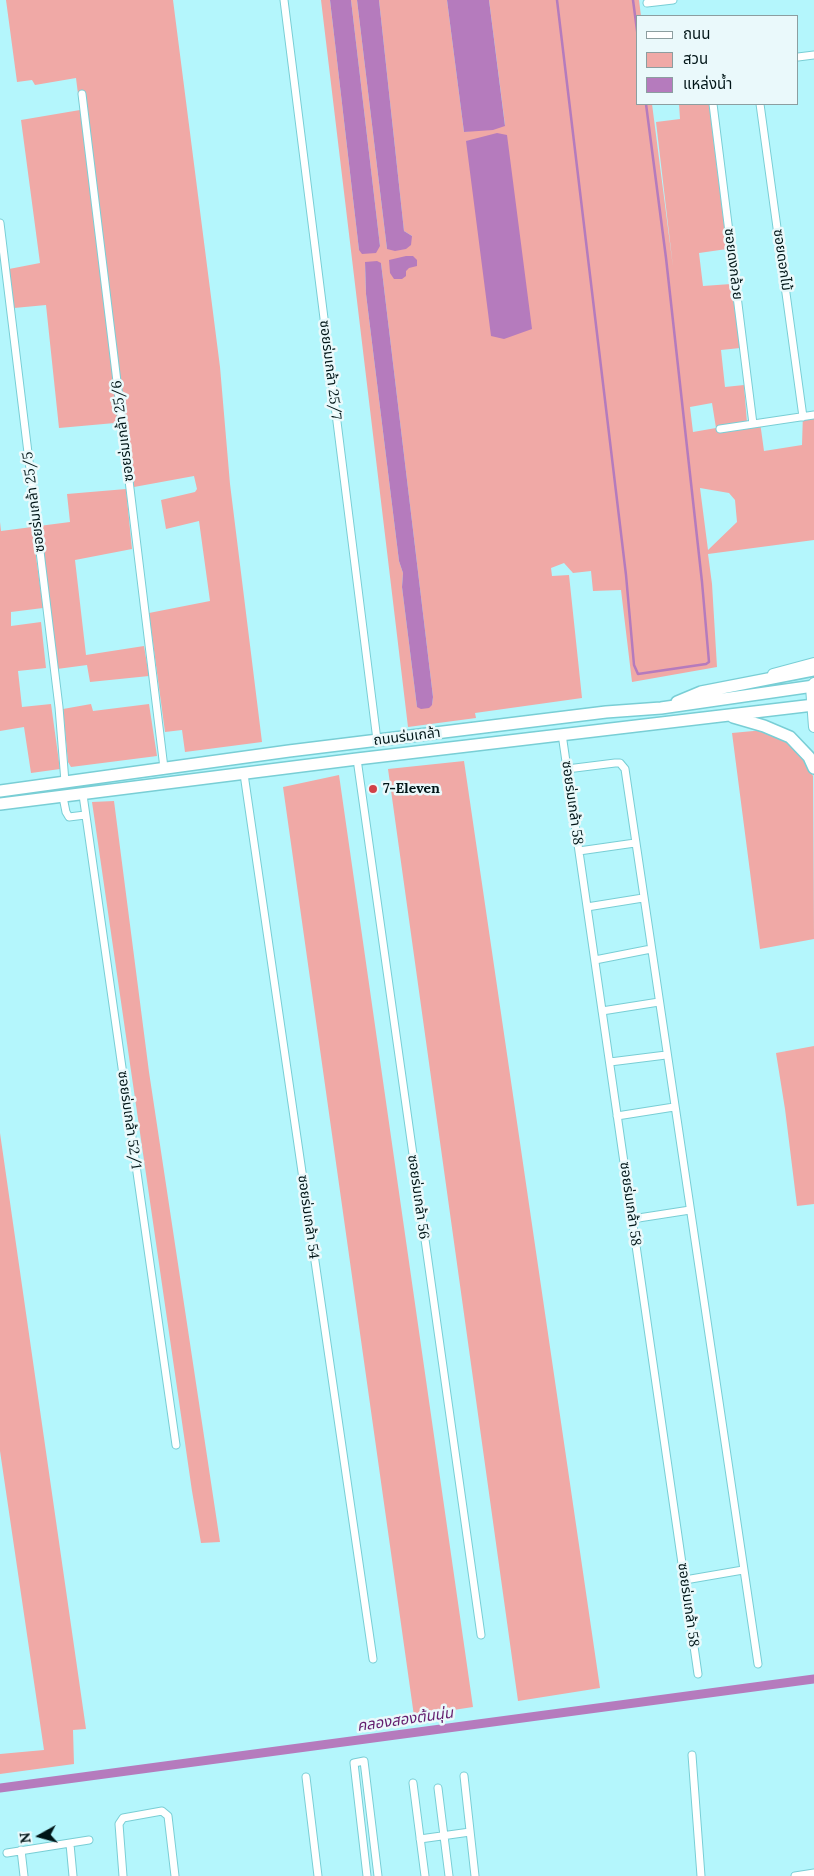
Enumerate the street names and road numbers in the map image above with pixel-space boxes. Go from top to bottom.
street label: ซอยดงกล้วย [720,227,746,301]
street label: ซอยดอกไม้ [769,228,795,292]
street label: ซอยร่มเกล้า 25/7 [316,319,344,421]
street label: ซอยร่มเกล้า 25/6 [108,380,138,482]
street label: ซอยร่มเกล้า 25/5 [19,451,49,553]
street label: ถนนร่มเกล้า [373,725,441,749]
street label: ซอยร่มเกล้า 58 [558,760,586,846]
street label: ซอยร่มเกล้า 52/1 [114,1070,144,1170]
street label: ซอยร่มเกล้า 56 [404,1154,432,1240]
street label: ซอยร่มเกล้า 58 [616,1161,644,1247]
street label: ซอยร่มเกล้า 54 [294,1174,322,1260]
street label: ซอยร่มเกล้า 58 [674,1562,702,1648]

